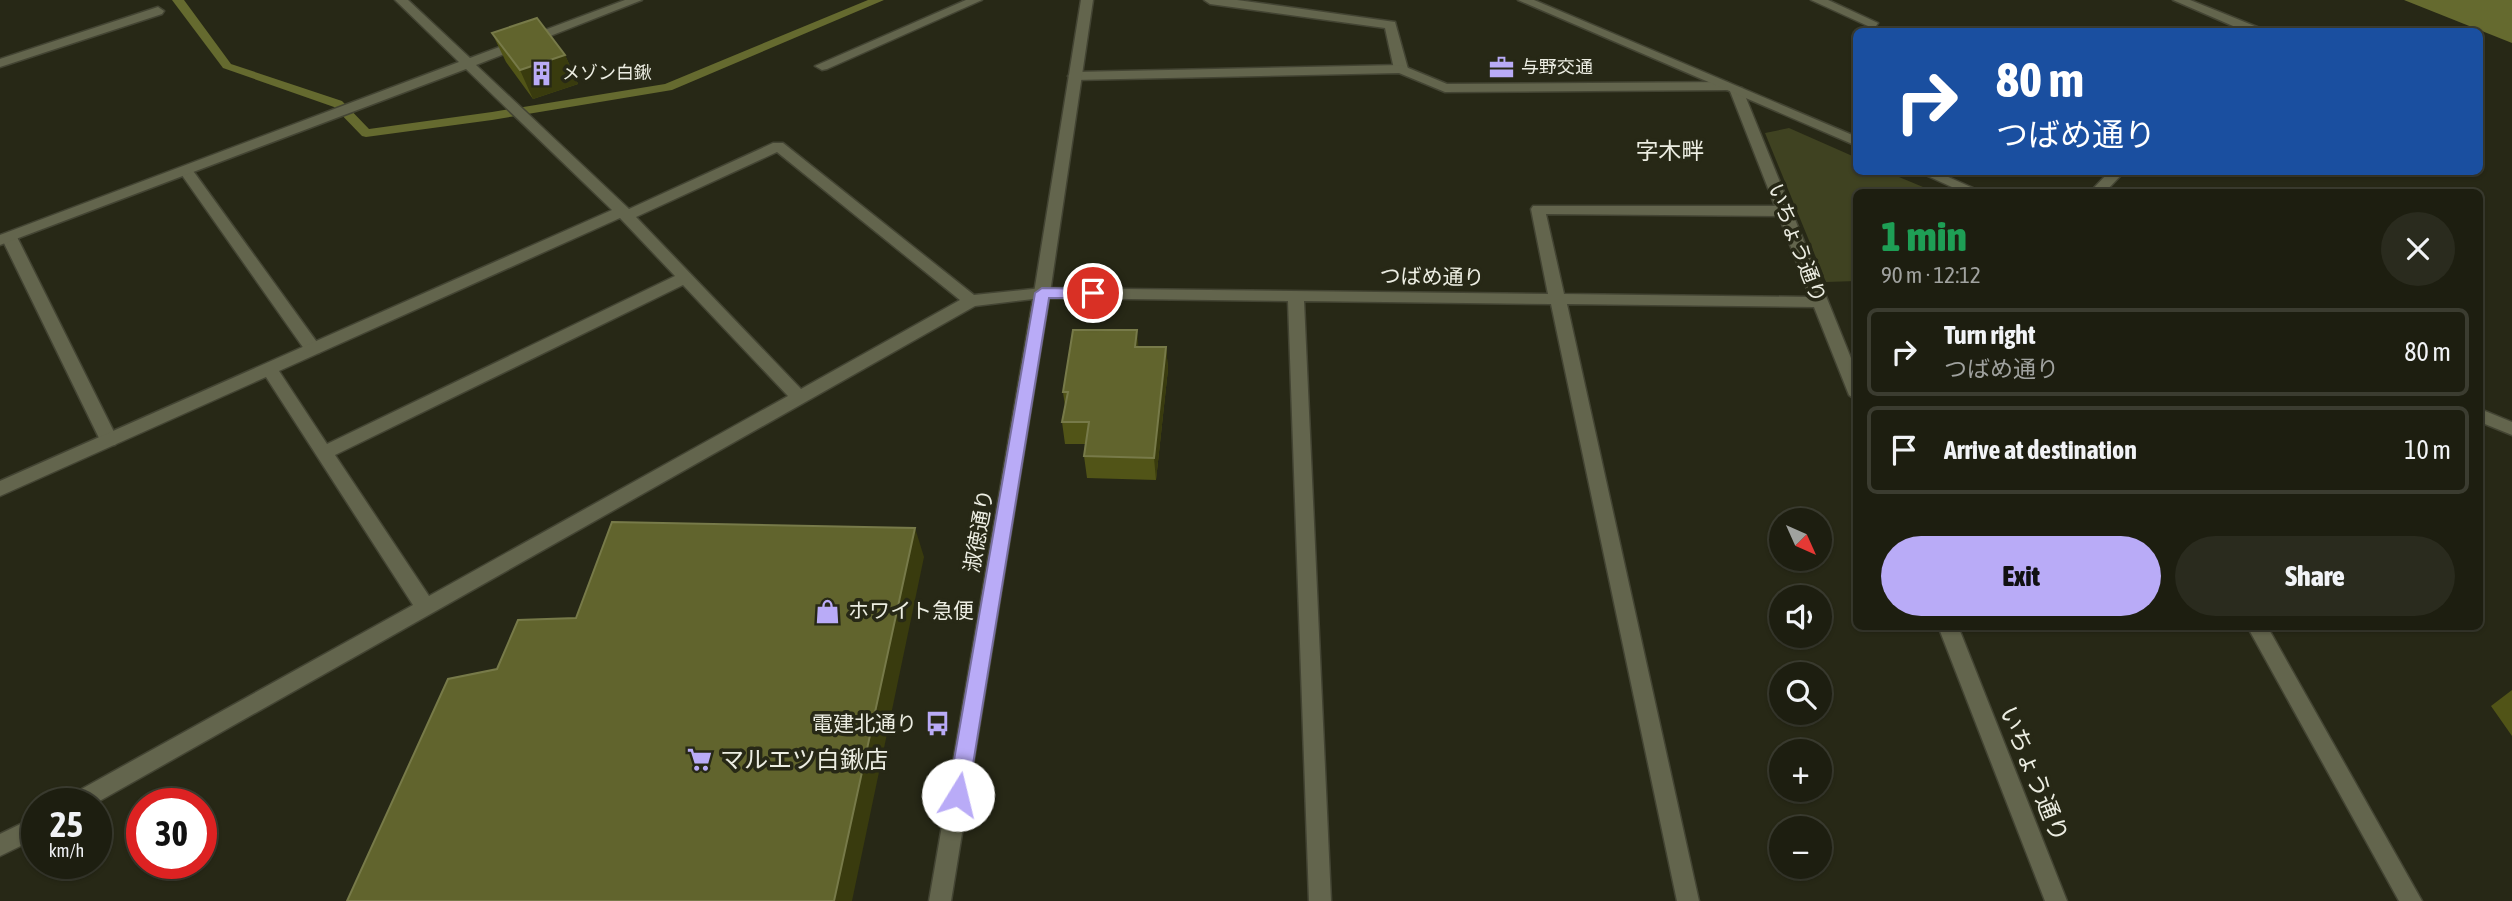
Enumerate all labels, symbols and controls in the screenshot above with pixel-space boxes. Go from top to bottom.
text: 80 m [1996,51,2084,107]
office icon: 与野交通 [1487,53,1515,81]
place label: 与野交通 [1521,56,1593,77]
icon: right [1881,56,1972,147]
building icon: メゾン白鍬 [528,59,556,87]
place label: メゾン白鍬 [562,62,652,83]
text: つばめ通り [1996,116,2156,153]
district label: 字木畔 [1636,138,1705,164]
street label: いちょう通り [1764,180,1832,306]
text: 1 min [1881,212,1967,260]
button: close [2381,212,2455,286]
text: 90 m · 12:12 [1881,262,1981,288]
pin [1063,263,1123,323]
street label: つばめ通り [1379,263,1485,289]
icon: arrive [1074,274,1112,312]
text: Turn right [1944,320,2035,350]
icon: right [1885,333,1923,371]
text: 80 m [2404,337,2451,367]
text: つばめ通り [1944,356,2059,382]
icon: arrive [1885,431,1923,469]
text: Arrive at destination [1944,435,2137,465]
text: 10 m [2404,435,2451,465]
street label: 淑徳通り [959,487,997,574]
north arrow [1769,508,1832,570]
map controls [1769,508,1832,879]
button: Exit [1881,536,2161,616]
button: Share [2175,536,2455,616]
button: sound [1769,585,1832,648]
shop icon: ホワイト急便 [814,597,842,625]
place label: ホワイト急便 [848,598,974,622]
button: search [1769,662,1832,725]
street label: いちょう通り [1995,702,2074,846]
bus stop icon: 電建北通り [923,710,951,738]
place label: 電建北通り [812,711,917,735]
button: + [1769,739,1832,802]
supermarket icon: マルエツ白鍬店 [686,746,714,774]
place label: マルエツ白鍬店 [720,746,888,773]
position arrow [921,758,995,832]
speed limit sign: 30 [126,788,217,879]
text: 25 [50,804,83,844]
button: − [1769,816,1832,879]
text: km/h [49,840,84,861]

